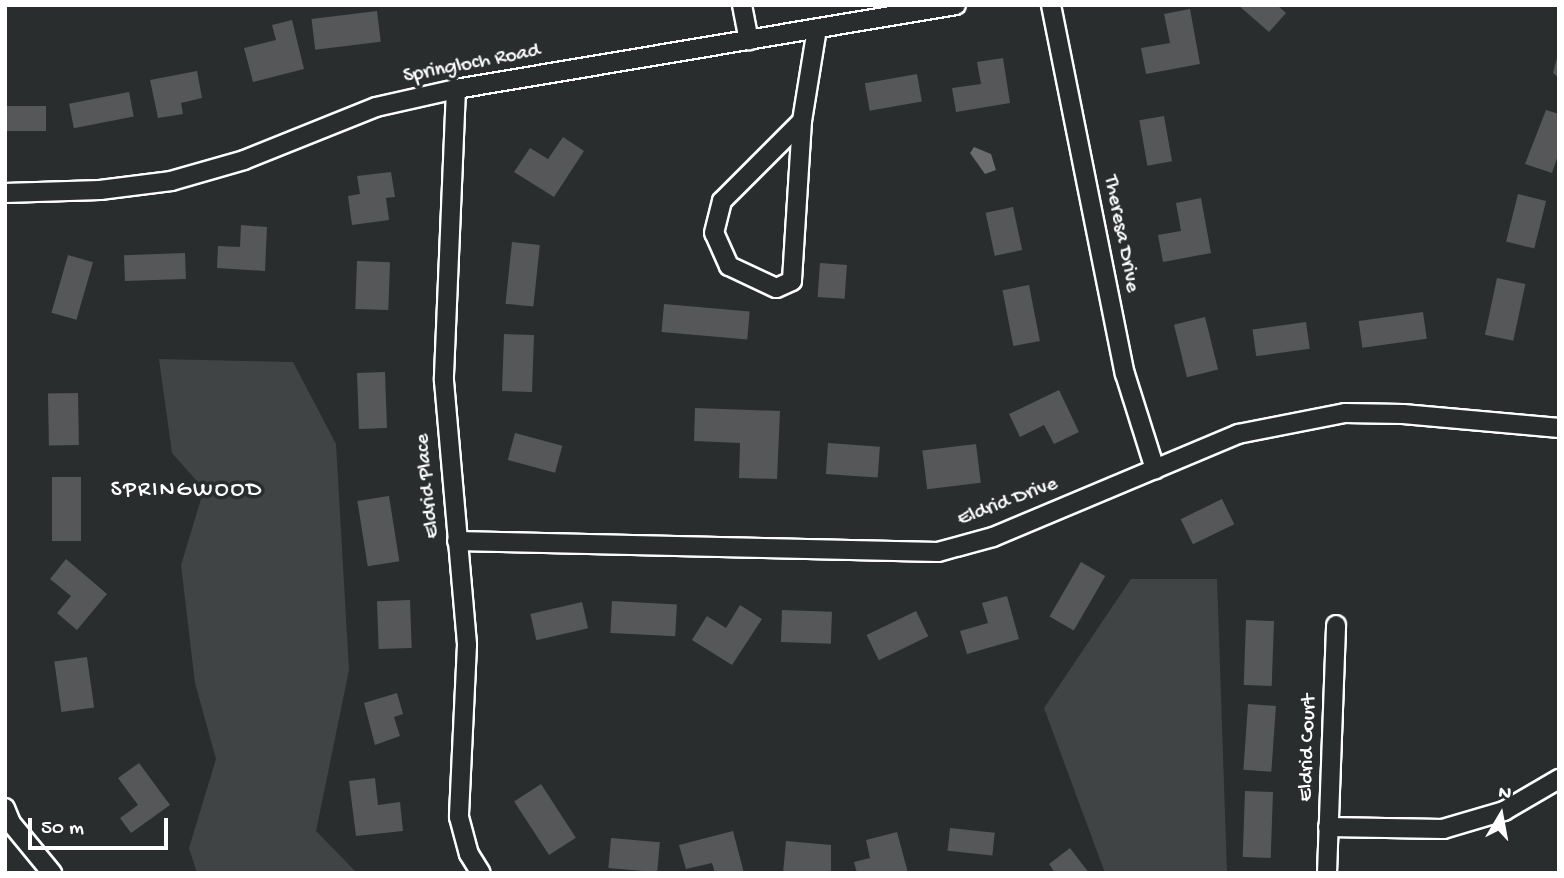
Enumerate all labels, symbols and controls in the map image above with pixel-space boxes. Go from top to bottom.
street label: Springloch Road [401,39,543,91]
street label: Theresa Drive [1096,173,1144,295]
street label: Eldrid Place [411,432,447,540]
street label: Eldrid Drive [954,472,1062,534]
district label: SPRINGWOOD [112,477,262,505]
street label: Eldrid Court [1295,694,1323,802]
north arrow [1466,780,1536,850]
text: N [1497,781,1513,806]
scale bar [32,804,172,848]
text: 50 m [41,817,84,842]

